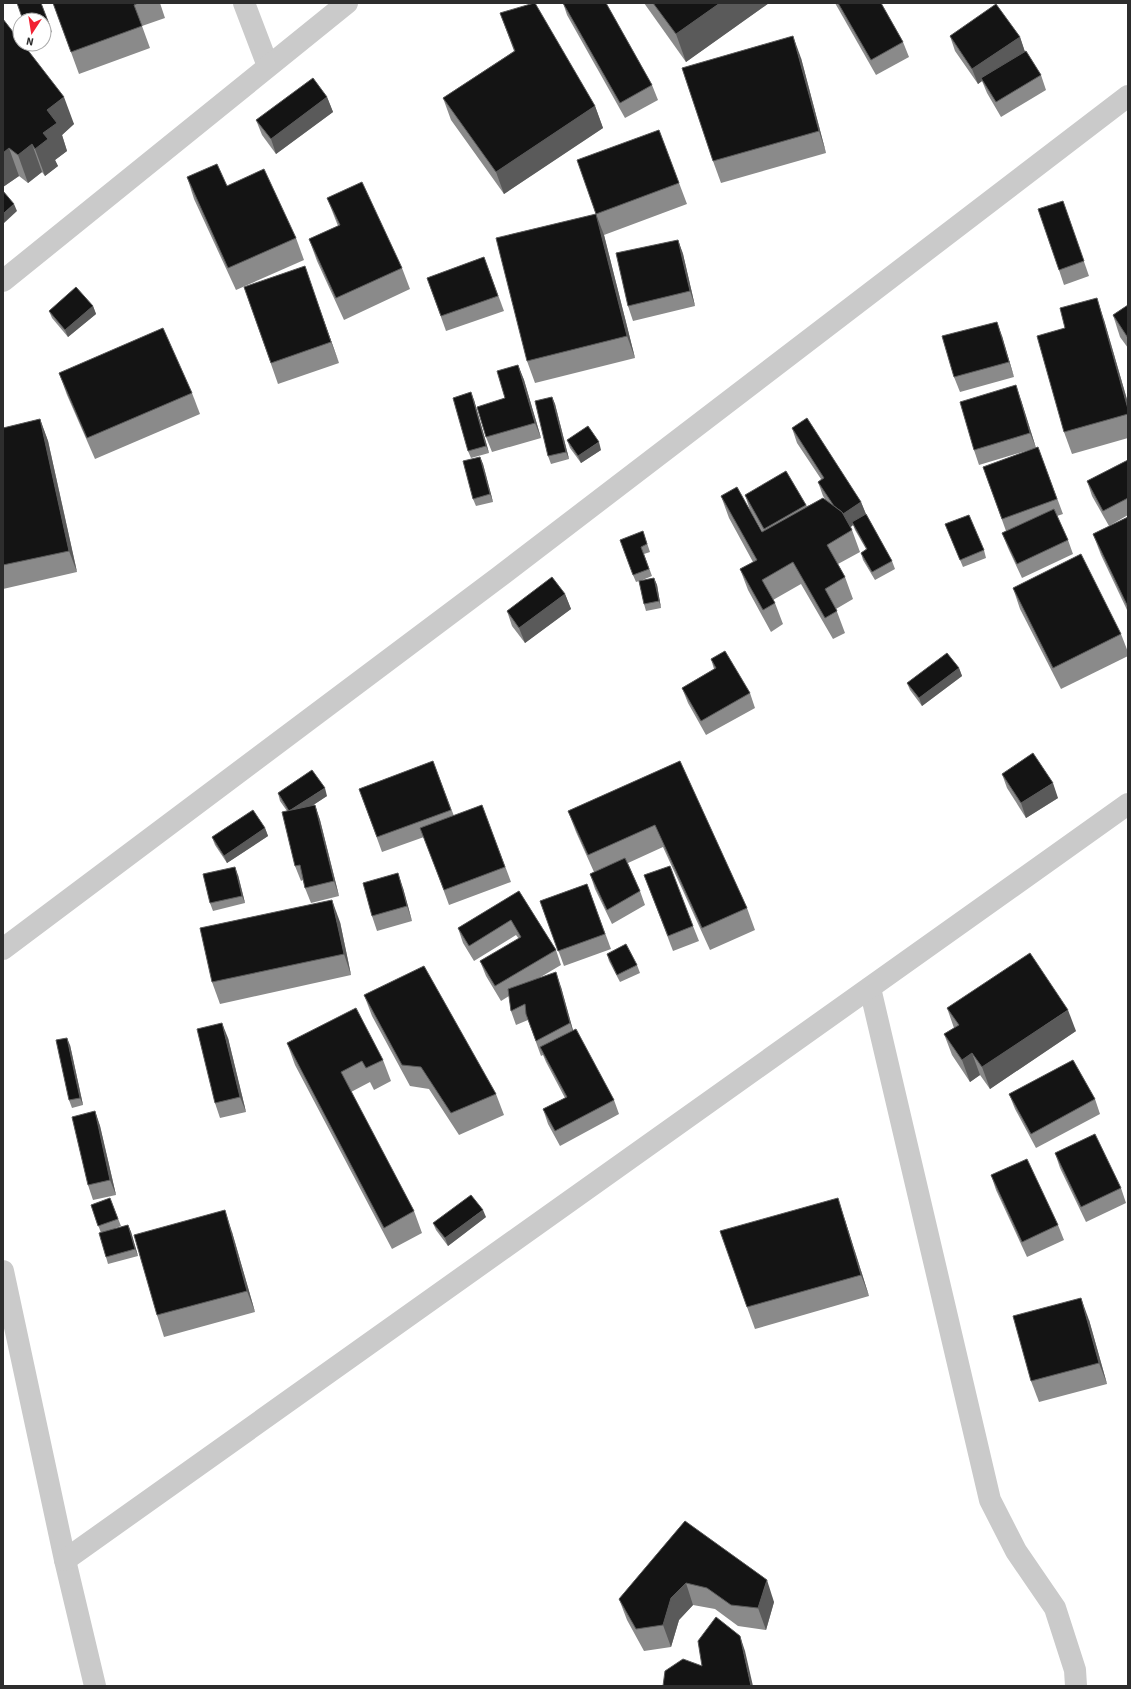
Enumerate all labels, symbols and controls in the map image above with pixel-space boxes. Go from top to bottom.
north arrow [12,12,52,52]
text: N [25,33,35,49]

